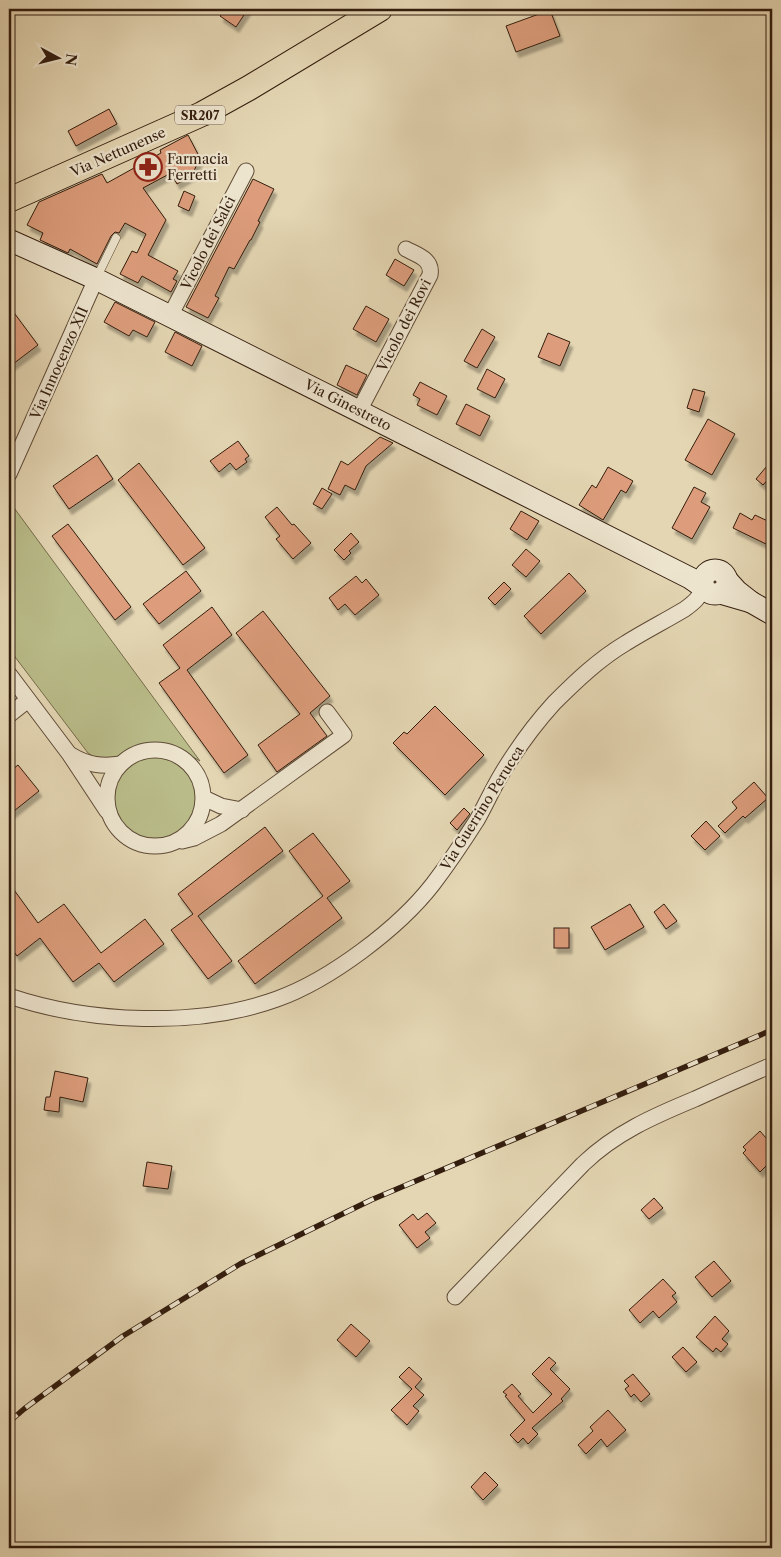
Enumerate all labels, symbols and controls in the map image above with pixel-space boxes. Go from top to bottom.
north arrow [32,32,82,82]
text: N [61,52,81,67]
road number: SR207 [175,106,225,124]
street label: Via Nettunense [67,123,168,181]
place label: Farmacia Ferretti [167,150,229,184]
pharmacy icon: Farmacia Ferretti [133,152,163,182]
street label: Vicolo dei Salci [176,193,239,294]
street label: Vicolo dei Rovi [373,276,435,375]
street label: Via Innocenzo XII [26,304,92,423]
street label: Via Ginestreto [300,375,395,435]
street label: Via Guerrino Perucca [436,742,528,874]

